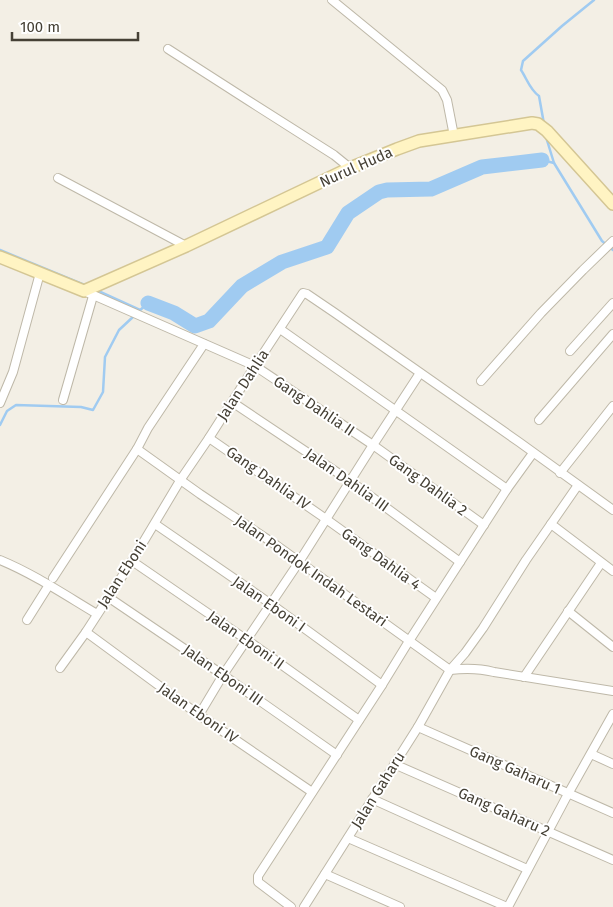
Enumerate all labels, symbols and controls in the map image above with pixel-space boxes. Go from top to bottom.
scale bar [12,10,139,42]
text: 100 m [20,18,60,36]
street label: Nurul Huda [317,143,395,191]
street label: Jalan Dahlia [213,346,273,424]
street label: Gang Dahlia II [270,372,358,440]
street label: Gang Dahlia IV [223,442,314,514]
street label: Jalan Dahlia III [302,444,392,516]
street label: Gang Dahlia 2 [385,450,471,520]
street label: Jalan Pondok Indah Lestari [231,511,391,631]
street label: Gang Dahlia 4 [338,524,424,594]
street label: Jalan Eboni [94,537,150,611]
street label: Jalan Eboni I [229,572,309,636]
street label: Jalan Eboni II [204,607,288,673]
street label: Jalan Eboni III [179,641,267,709]
street label: Jalan Eboni IV [155,679,242,748]
street label: Gang Gaharu 1 [467,742,563,798]
street label: Jalan Gaharu [347,748,409,832]
street label: Gang Gaharu 2 [455,784,553,840]

